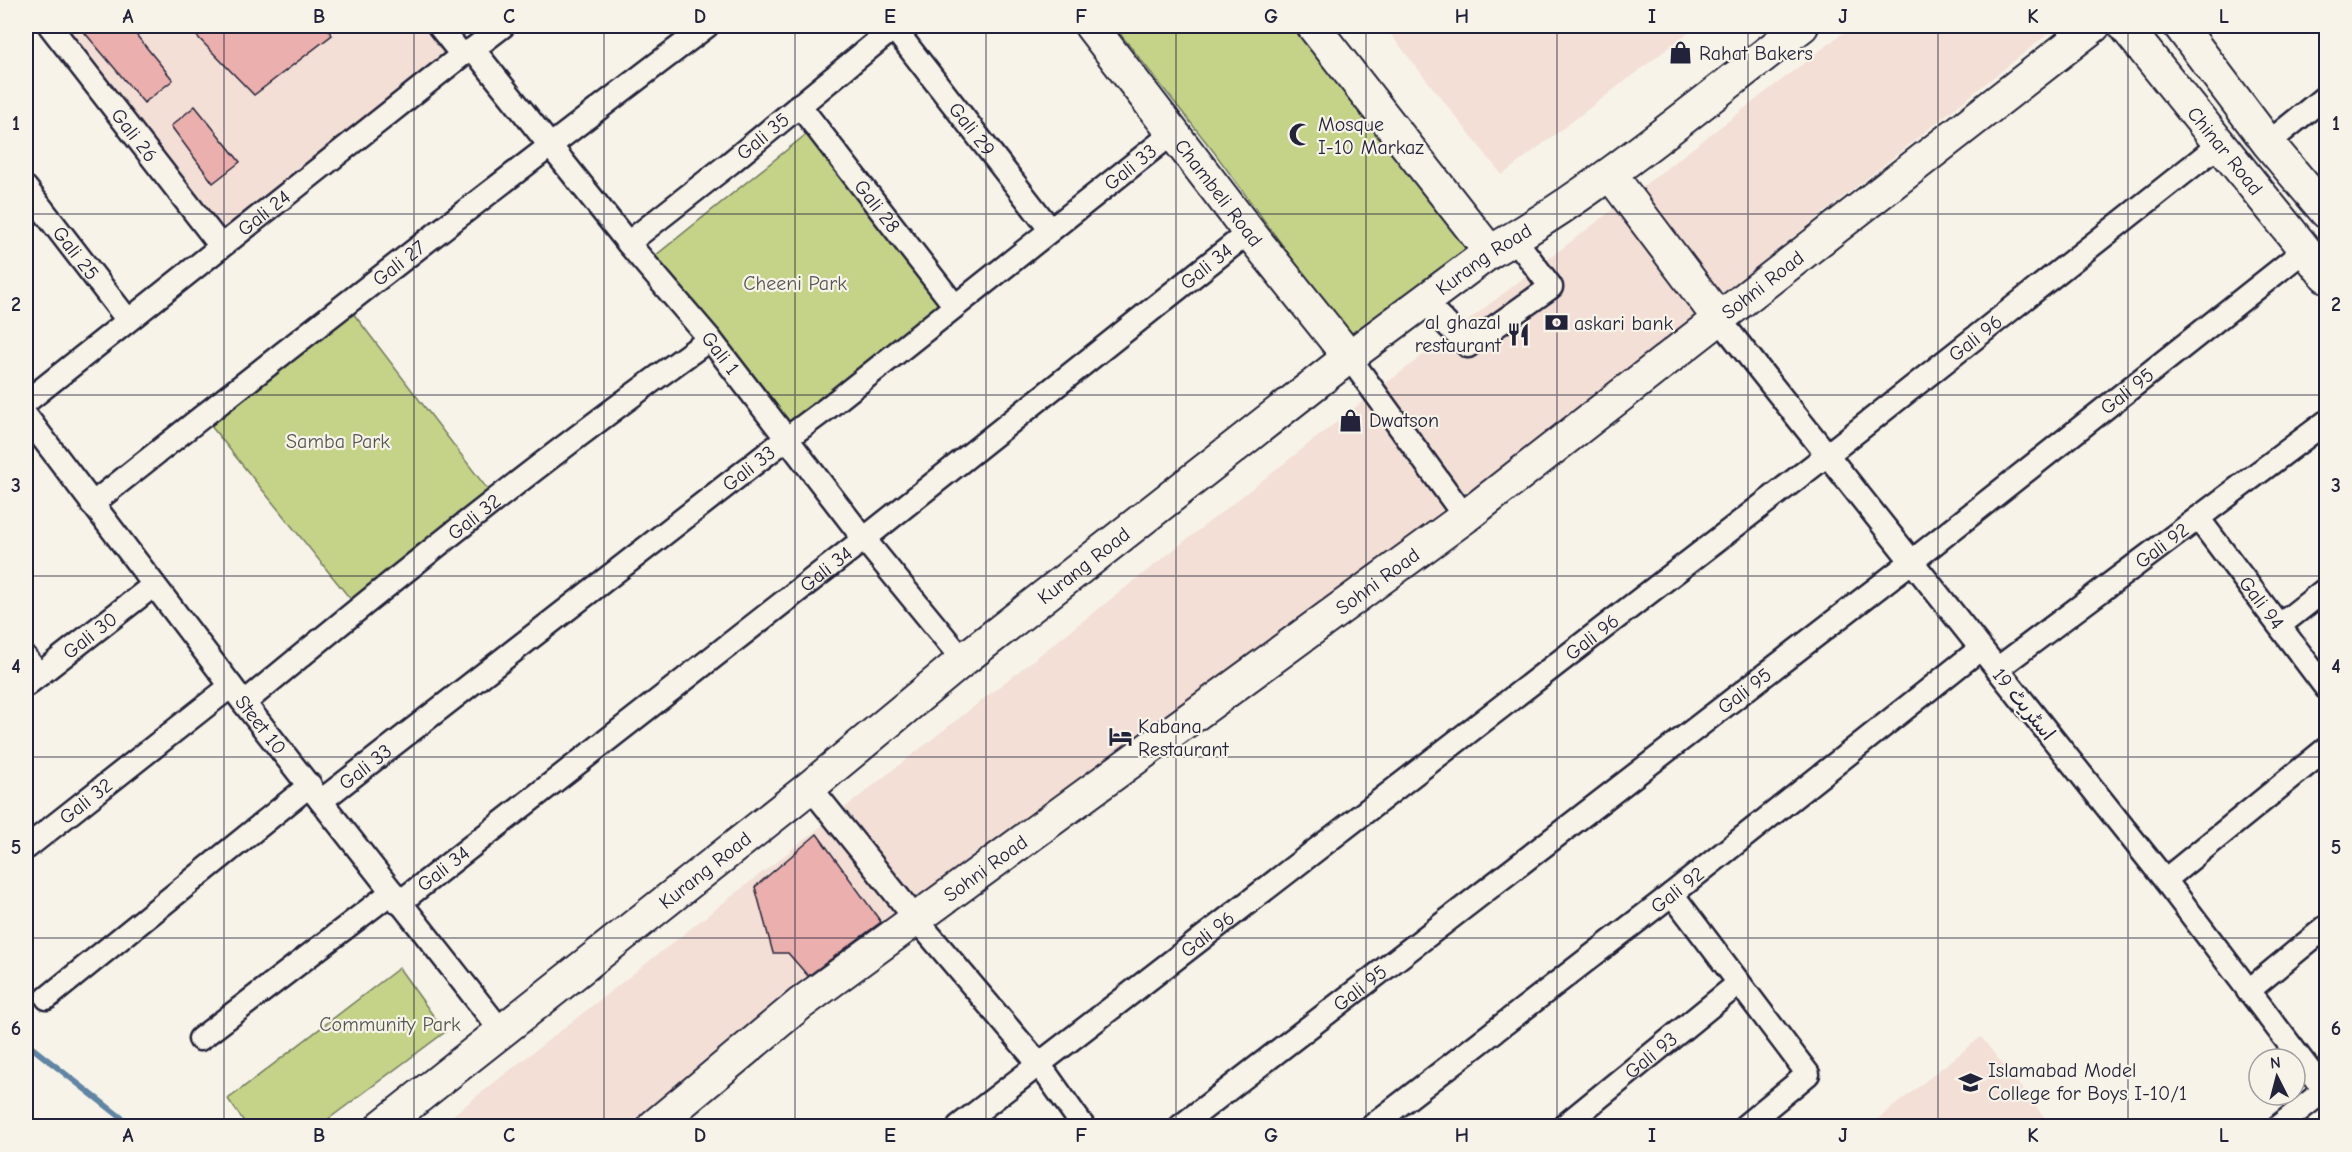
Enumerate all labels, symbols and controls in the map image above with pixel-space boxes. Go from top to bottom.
text: A [122,5,134,28]
text: B [313,5,325,28]
text: C [503,5,515,28]
text: D [694,5,706,28]
text: E [884,5,896,28]
text: F [1075,5,1087,28]
text: G [1264,5,1278,28]
text: H [1455,5,1469,28]
text: I [1648,5,1656,28]
text: J [1838,5,1848,28]
text: K [2027,5,2039,28]
text: L [2219,5,2229,28]
shop icon: Rahat Bakers [1668,40,1694,66]
place label: Rahat Bakers [1699,42,1813,65]
street label: Gali 29 [944,98,1000,160]
street label: Chinar Road [2182,102,2267,200]
street label: Gali 26 [106,104,162,167]
street label: Gali 35 [732,108,794,165]
text: 1 [12,112,20,135]
text: 1 [2332,112,2340,135]
place label: Mosque I-10 Markaz [1318,113,1424,159]
mosque icon: Mosque I-10 Markaz [1287,122,1313,148]
street label: Chambeli Road [1170,135,1267,251]
street label: Gali 33 [1100,139,1161,195]
street label: Gali 28 [849,175,905,238]
street label: Gali 24 [233,185,295,241]
street label: Kurang Road [1431,219,1536,300]
street label: Gali 25 [48,222,104,285]
street label: Gali 27 [368,235,430,291]
street label: Gali 34 [1176,239,1237,294]
street label: Sohni Road [1717,246,1809,324]
park label: Cheeni Park [743,272,847,295]
text: 2 [11,293,21,316]
text: 2 [2331,293,2341,316]
bank icon: askari bank [1543,310,1569,336]
street label: Gali 96 [1944,310,2007,366]
place label: al ghazal restaurant [1415,311,1502,357]
place label: askari bank [1574,312,1673,335]
restaurant icon: al ghazal restaurant [1506,321,1532,347]
street label: Gali 1 [696,327,744,379]
street label: Gali 95 [2096,363,2159,419]
shop icon: Dwatson [1338,407,1364,433]
place label: Dwatson [1369,409,1439,432]
park label: Samba Park [286,430,390,453]
street label: Gali 33 [718,441,780,496]
text: 3 [11,474,21,497]
text: 3 [2331,474,2341,497]
street label: Gali 32 [443,489,505,545]
street label: Gali 92 [2131,518,2193,573]
street label: Kurang Road [1033,523,1135,609]
street label: Gali 34 [795,542,857,597]
street label: Sohni Road [1331,543,1424,620]
street label: Gali 94 [2234,572,2289,634]
street label: Gali 30 [58,607,122,664]
street label: Gali 96 [1561,609,1624,665]
text: 4 [11,655,21,678]
text: 4 [2331,655,2341,678]
street label: Gali 95 [1713,663,1776,719]
street label: اسٹریٹ 19 [1988,664,2060,745]
street label: Steet 10 [230,691,291,759]
place label: Kabana Restaurant [1138,715,1230,761]
hotel icon: Kabana Restaurant [1107,724,1133,750]
street label: Gali 33 [335,739,396,795]
street label: Gali 32 [55,773,117,829]
street label: Kurang Road [655,827,756,914]
street label: Sohni Road [939,830,1032,907]
text: 5 [11,836,21,859]
text: 5 [2331,836,2341,859]
street label: Gali 34 [413,841,474,896]
street label: Gali 92 [1646,862,1709,918]
street label: Gali 96 [1176,906,1239,962]
street label: Gali 95 [1329,960,1392,1016]
park label: Community Park [319,1013,461,1036]
text: 6 [11,1017,21,1040]
text: 6 [2331,1017,2341,1040]
street label: Gali 93 [1620,1027,1682,1084]
north arrow [2247,1047,2307,1107]
text: N [2269,1054,2282,1073]
place label: Islamabad Model College for Boys I-10/1 [1988,1059,2187,1105]
school or university icon: Islamabad Model College for Boys I-10/1 [1957,1069,1983,1095]
text: A [122,1124,134,1147]
text: B [313,1124,325,1147]
text: C [503,1124,515,1147]
text: D [694,1124,706,1147]
text: E [884,1124,896,1147]
text: F [1075,1124,1087,1147]
text: G [1264,1124,1278,1147]
text: H [1455,1124,1469,1147]
text: I [1648,1124,1656,1147]
text: J [1838,1124,1848,1147]
text: K [2027,1124,2039,1147]
text: L [2219,1124,2229,1147]

